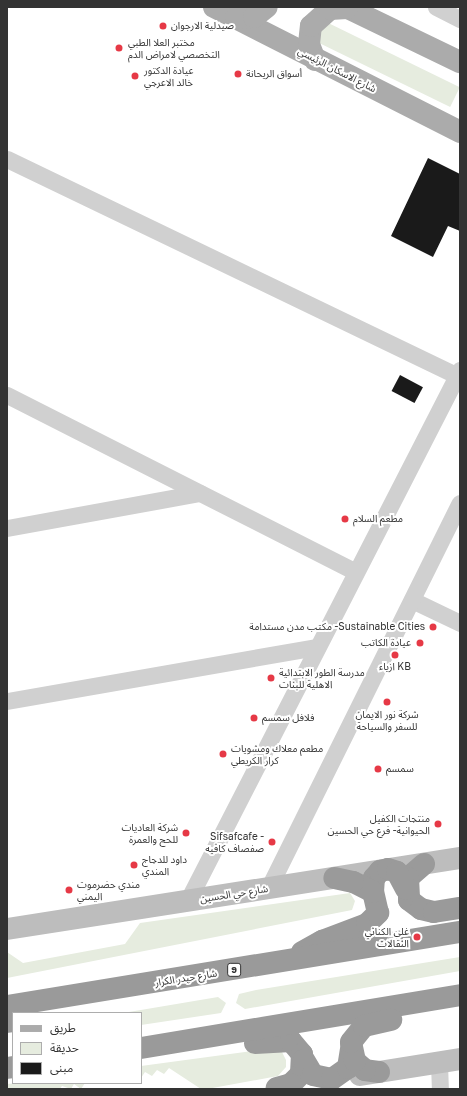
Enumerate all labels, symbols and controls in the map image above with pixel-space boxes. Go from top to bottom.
place label: صيدلية الارجوان [171,20,234,32]
marker: صيدلية الارجوان [158,21,168,31]
place label: مختبر العلا الطبي التخصصي لامراض الدم [128,36,220,60]
marker: مختبر العلا الطبي التخصصي لامراض الدم [113,42,125,54]
street label: شارع الاسكان الرئيسي [296,45,378,95]
place label: عيادة الدكتور خالد الاعرجي [144,64,194,88]
place label: أسواق الريحانة [246,68,302,80]
marker: أسواق الريحانة [233,69,243,79]
marker: عيادة الدكتور خالد الاعرجي [129,70,141,82]
place label: مطعم السلام [353,513,403,525]
marker: مطعم السلام [340,514,350,524]
place label: مكتب مدن مستدامة -Sustainable Cities [249,621,425,633]
marker: مكتب مدن مستدامة -Sustainable Cities [428,622,438,632]
place label: عيادة الكاتب [361,637,411,649]
marker: عيادة الكاتب [414,637,426,649]
marker: ازياء KB [390,650,400,660]
place label: ازياء KB [379,661,411,673]
place label: مدرسة الطور الابتدائية الاهلية للبنات [279,666,365,690]
marker: مدرسة الطور الابتدائية الاهلية للبنات [266,673,276,683]
marker: شركة نور الايمان للسفر والسياحة [382,697,392,707]
place label: شركة نور الايمان للسفر والسياحة [355,708,419,732]
place label: فلافل سمسم [262,712,314,724]
marker: فلافل سمسم [249,713,259,723]
place label: مطعم معلاك ومشويات كرار الكريطي [231,742,323,766]
marker: مطعم معلاك ومشويات كرار الكريطي [218,749,228,759]
place label: سمسم [386,763,414,775]
marker: سمسم [373,764,383,774]
place label: منتجات الكفيل الحيوانية- فرع حي الحسين [328,812,430,836]
marker: منتجات الكفيل الحيوانية- فرع حي الحسين [433,819,443,829]
place label: شركة العاديات للحج والعمرة [121,821,178,844]
marker: شركة العاديات للحج والعمرة [181,828,191,838]
place label: Sifsafcafe - صفصاف كافيه [205,830,264,854]
marker: Sifsafcafe - صفصاف كافيه [267,837,277,847]
place label: داود للدجاج المندي [142,853,187,876]
marker: داود للدجاج المندي [129,860,139,870]
place label: مندي حضرموت اليمني [77,878,140,902]
street label: شارع حي الحسين [199,883,269,905]
marker: مندي حضرموت اليمني [64,885,74,895]
place label: غلي الكناني النقالات [365,925,409,948]
marker: غلي الكناني النقالات [412,932,422,942]
road number: 9 [227,963,241,977]
street label: شارع حيدر الكرار [154,967,218,989]
legend [12,1012,142,1084]
text: طريق [50,1020,76,1035]
text: حديقة [50,1040,79,1055]
text: مبنى [50,1060,73,1075]

